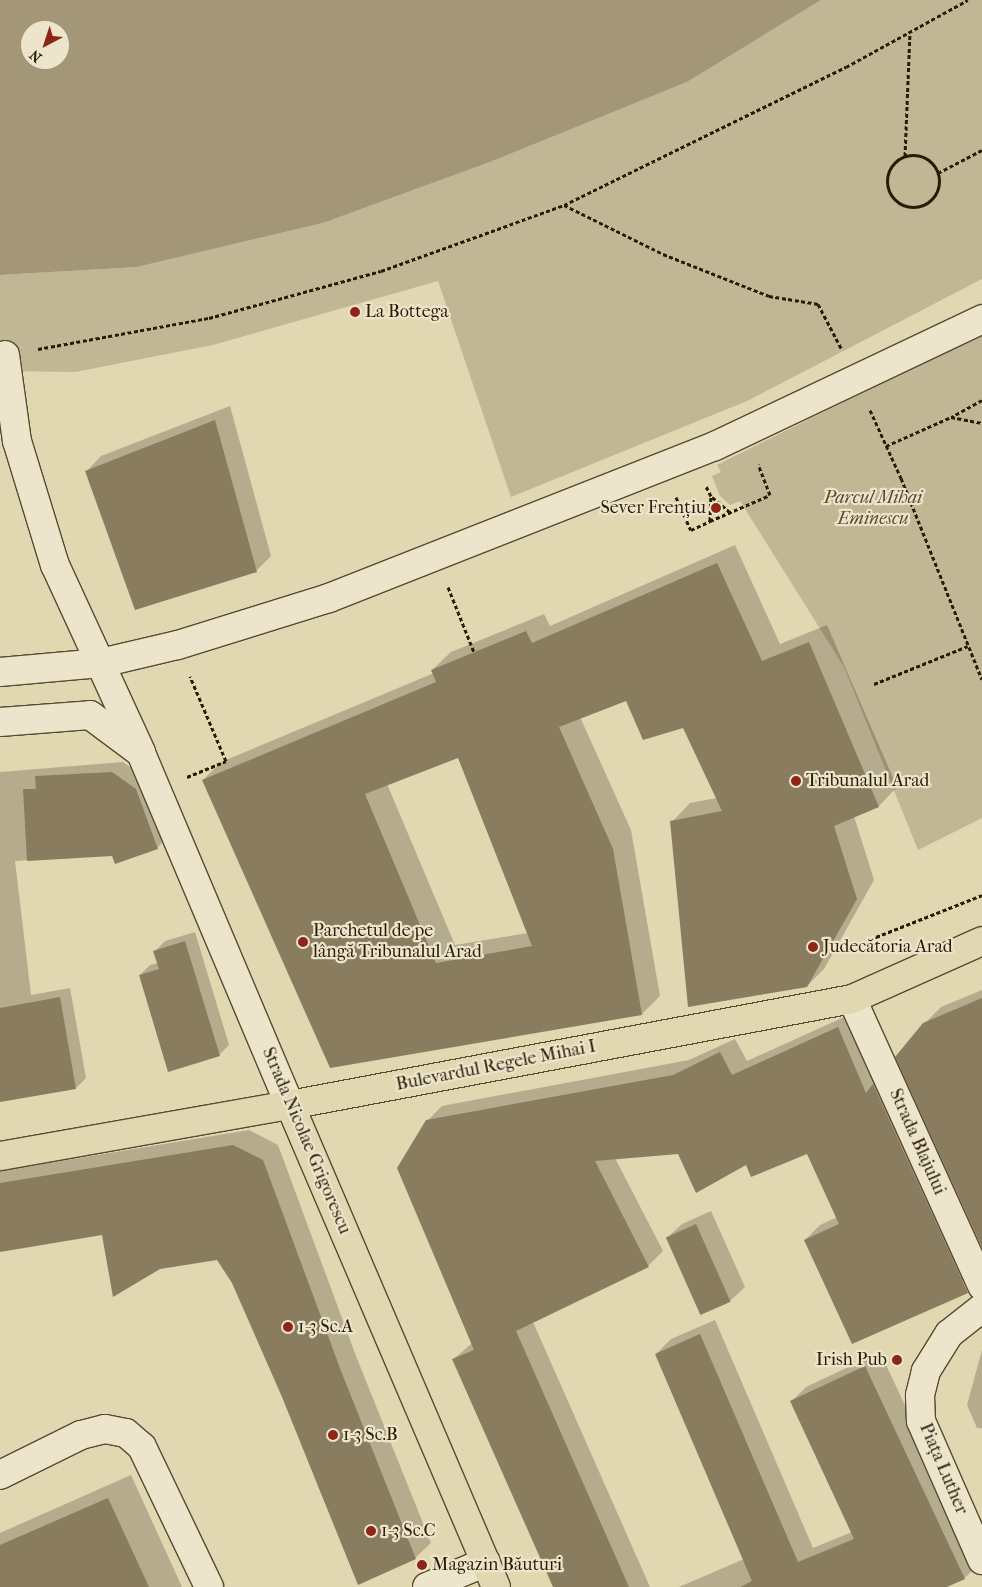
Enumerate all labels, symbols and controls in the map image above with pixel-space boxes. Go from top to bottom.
north arrow [20,20,70,70]
text: N [26,46,45,66]
place label: La Bottega [365,301,449,323]
marker: La Bottega [349,306,361,318]
park label: Parcul Mihai Eminescu [824,488,922,530]
place label: Sever Frențiu [601,497,706,519]
marker: Sever Frențiu [710,502,722,514]
place label: Tribunalul Arad [806,770,929,792]
marker: Tribunalul Arad [790,775,802,787]
place label: Parchetul de pe lângă Tribunalul Arad [313,921,482,964]
marker: Parchetul de pe lângă Tribunalul Arad [297,936,309,948]
place label: Judecătoria Arad [823,936,953,958]
marker: Judecătoria Arad [807,941,819,953]
street label: Bulevardul Regele Mihai I [394,1036,598,1096]
street label: Strada Nicolae Grigorescu [257,1044,355,1238]
street label: Strada Blajului [884,1086,950,1198]
place label: 1-3 Sc.A [298,1316,353,1338]
marker: 1-3 Sc.A [282,1321,294,1333]
place label: Irish Pub [816,1349,887,1371]
marker: Irish Pub [891,1354,903,1366]
street label: Piața Luther [914,1420,972,1518]
place label: 1-3 Sc.B [343,1424,398,1446]
marker: 1-3 Sc.B [327,1429,339,1441]
place label: 1-3 Sc.C [381,1520,436,1542]
marker: 1-3 Sc.C [365,1525,377,1537]
place label: Magazin Băuturi [432,1554,562,1576]
marker: Magazin Băuturi [416,1559,428,1571]

